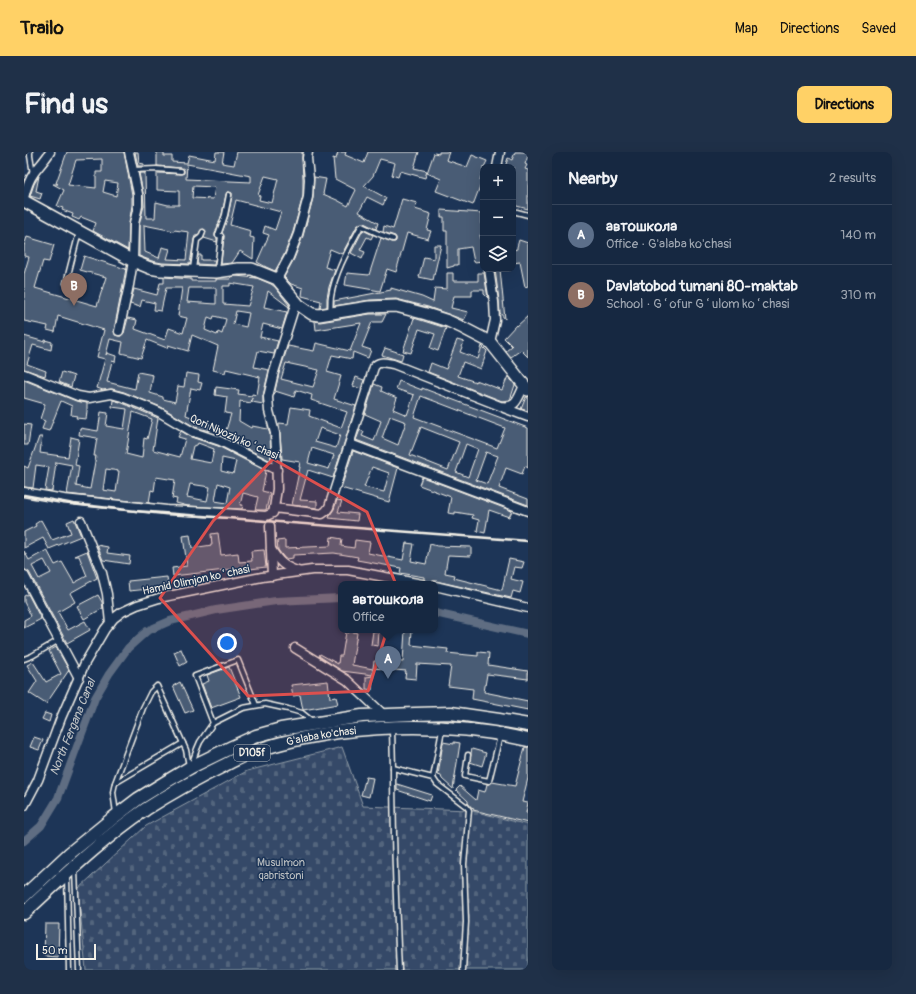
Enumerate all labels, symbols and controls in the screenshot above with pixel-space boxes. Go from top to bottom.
text: Trailo [20,16,64,40]
text: Map [735,20,758,37]
text: Directions [780,20,839,37]
text: Saved [861,20,896,37]
button: Directions [797,86,892,123]
text: Find us [24,87,108,122]
map controls [480,164,516,272]
button: + [480,164,516,200]
text: Nearby [568,168,617,189]
text: 2 results [829,170,876,186]
button: − [480,200,516,236]
text: автошкола [606,217,677,236]
text: A [577,227,585,243]
text: 140 m [840,227,876,243]
button: layers [480,236,516,272]
text: Office · G'alaba ko'chasi [606,236,731,252]
pin: B [61,273,87,306]
text: Davlatobod tumani 80-maktab [606,277,798,296]
text: B [577,287,585,303]
text: 310 m [840,287,876,303]
text: School · Gʻofur Gʻulom koʻchasi [606,296,789,312]
street label: Qori Niyoziy koʻchasi [188,412,280,462]
street label: Hamid Olimjon koʻchasi [141,562,251,598]
popup [338,581,438,633]
text: автошкола [352,590,424,609]
text: Office [352,609,384,625]
your location [217,633,237,653]
pin: A [375,646,401,679]
water label: North Fergana Canal [47,675,100,778]
street label: G'alaba ko'chasi [285,724,357,748]
road number: D105f [234,745,270,761]
park label: Musulmon qabristoni [257,856,305,882]
scale bar [36,942,96,961]
text: 50 m [42,944,68,957]

